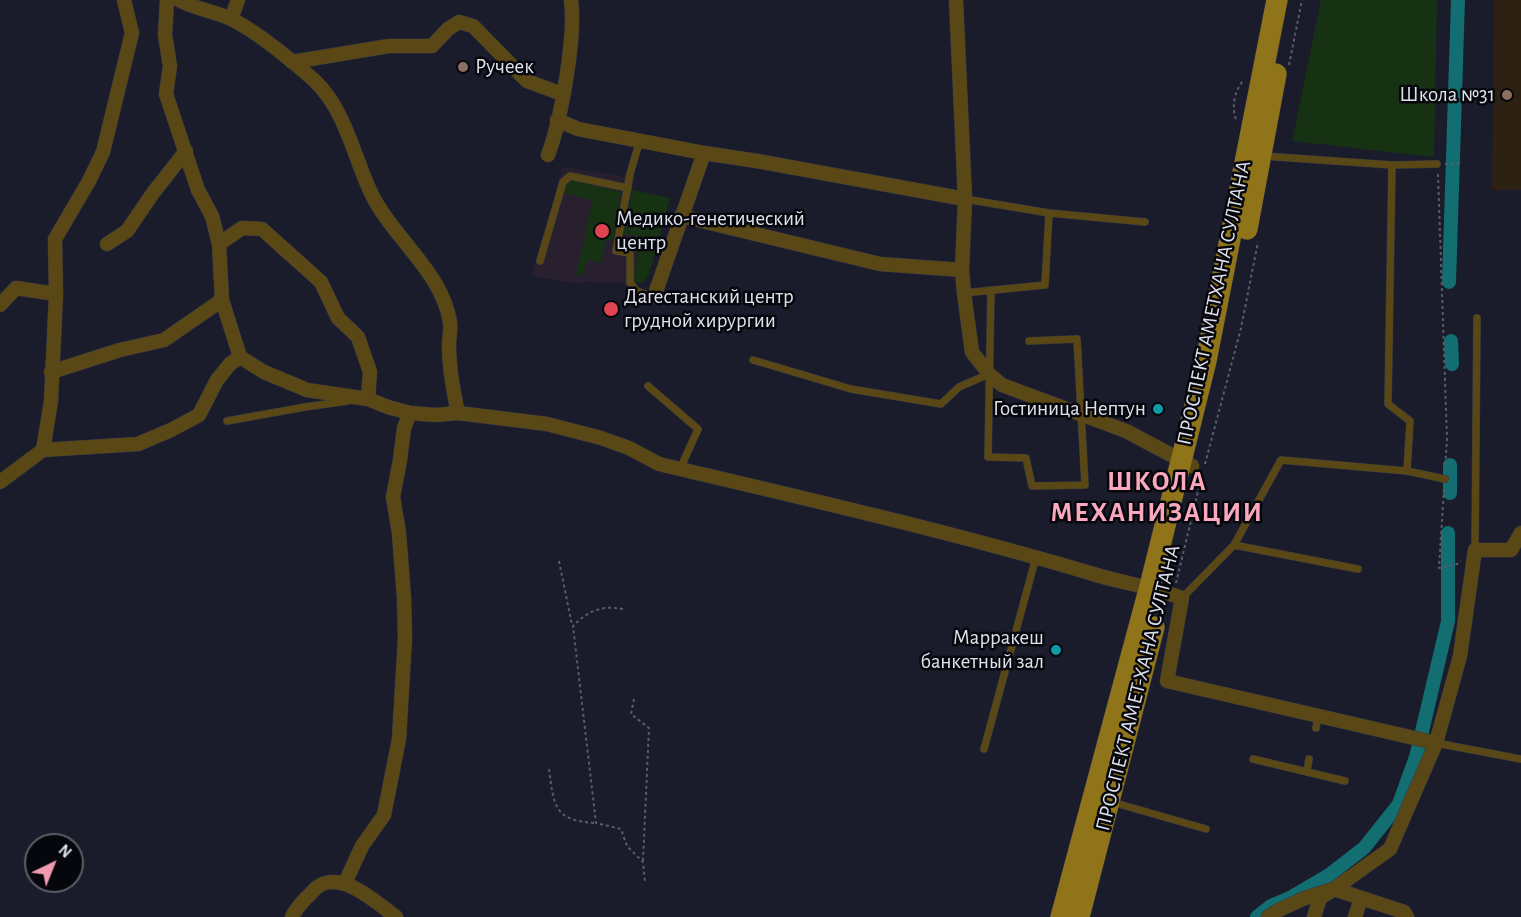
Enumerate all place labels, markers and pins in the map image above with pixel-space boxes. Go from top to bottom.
place label: Ручеек [475,54,534,80]
marker: Ручеек [456,60,470,74]
place label: Школа №31 [1399,82,1495,108]
marker: Школа №31 [1500,88,1514,102]
place label: Медико-генетический центр [616,206,805,256]
marker: Медико-генетический центр [593,222,611,240]
place label: Дагестанский центр грудной хирургии [624,284,794,334]
marker: Дагестанский центр грудной хирургии [602,300,620,318]
place label: Гостиница Нептун [993,396,1146,422]
marker: Гостиница Нептун [1151,402,1165,416]
place label: Марракеш банкетный зал [920,625,1044,675]
marker: Марракеш банкетный зал [1049,643,1063,657]

